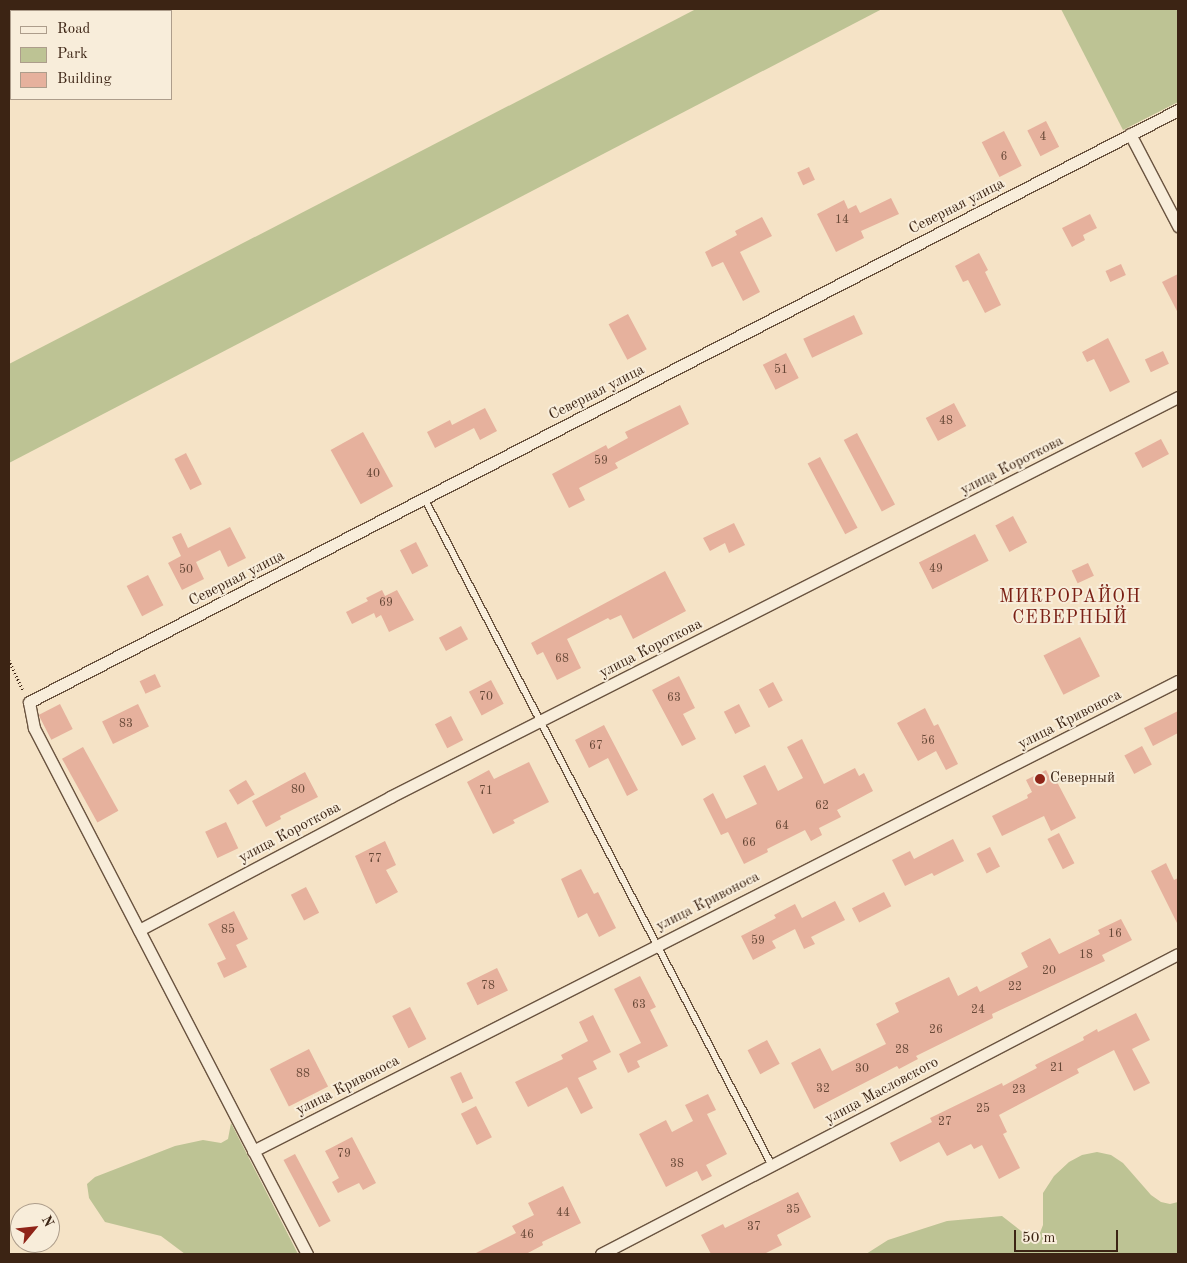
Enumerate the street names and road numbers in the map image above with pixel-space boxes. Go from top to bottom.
street label: Северная улица [906,175,1008,239]
street label: Северная улица [546,361,648,425]
street label: улица Короткова [958,432,1066,500]
street label: Северная улица [186,547,288,611]
street label: улица Короткова [597,615,705,683]
street label: улица Кривоноса [1015,686,1125,754]
street label: улица Короткова [236,799,344,867]
street label: улица Кривоноса [653,868,763,936]
street label: улица Кривоноса [293,1052,403,1120]
street label: улица Масловского [822,1053,942,1129]

